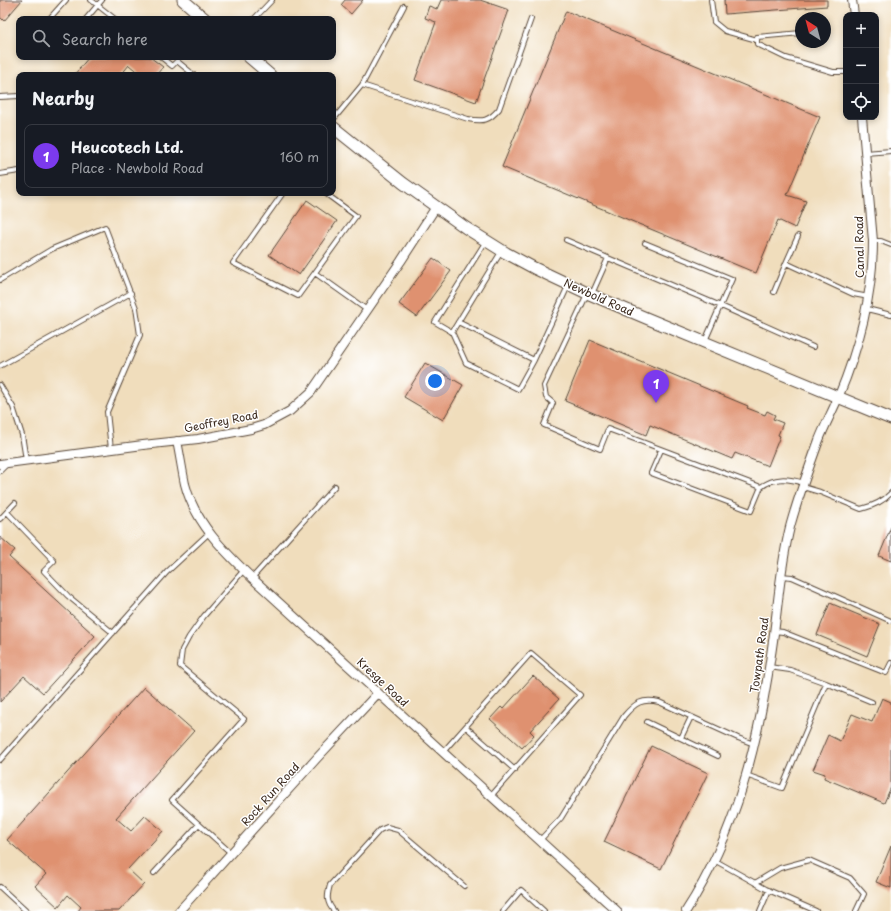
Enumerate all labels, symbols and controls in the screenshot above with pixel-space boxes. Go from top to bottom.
north arrow [795,12,831,48]
map controls [843,12,879,120]
button: + [843,12,879,48]
search box [16,16,336,60]
icon: search [30,27,52,49]
text: Search here [62,27,148,50]
button: − [843,48,879,84]
button: locate [843,84,879,120]
text: Nearby [32,85,94,111]
text: Heucotech Ltd. [71,135,184,158]
text: 1 [43,147,49,166]
text: 160 m [280,147,319,166]
text: Place · Newbold Road [71,158,204,177]
street label: Canal Road [850,216,868,278]
street label: Newbold Road [561,274,637,320]
pin: 1 [643,370,669,403]
your location [425,371,445,391]
street label: Geoffrey Road [182,405,260,437]
street label: Towpath Road [745,616,773,694]
street label: Kresge Road [353,653,413,711]
street label: Rock Run Road [237,758,303,830]

